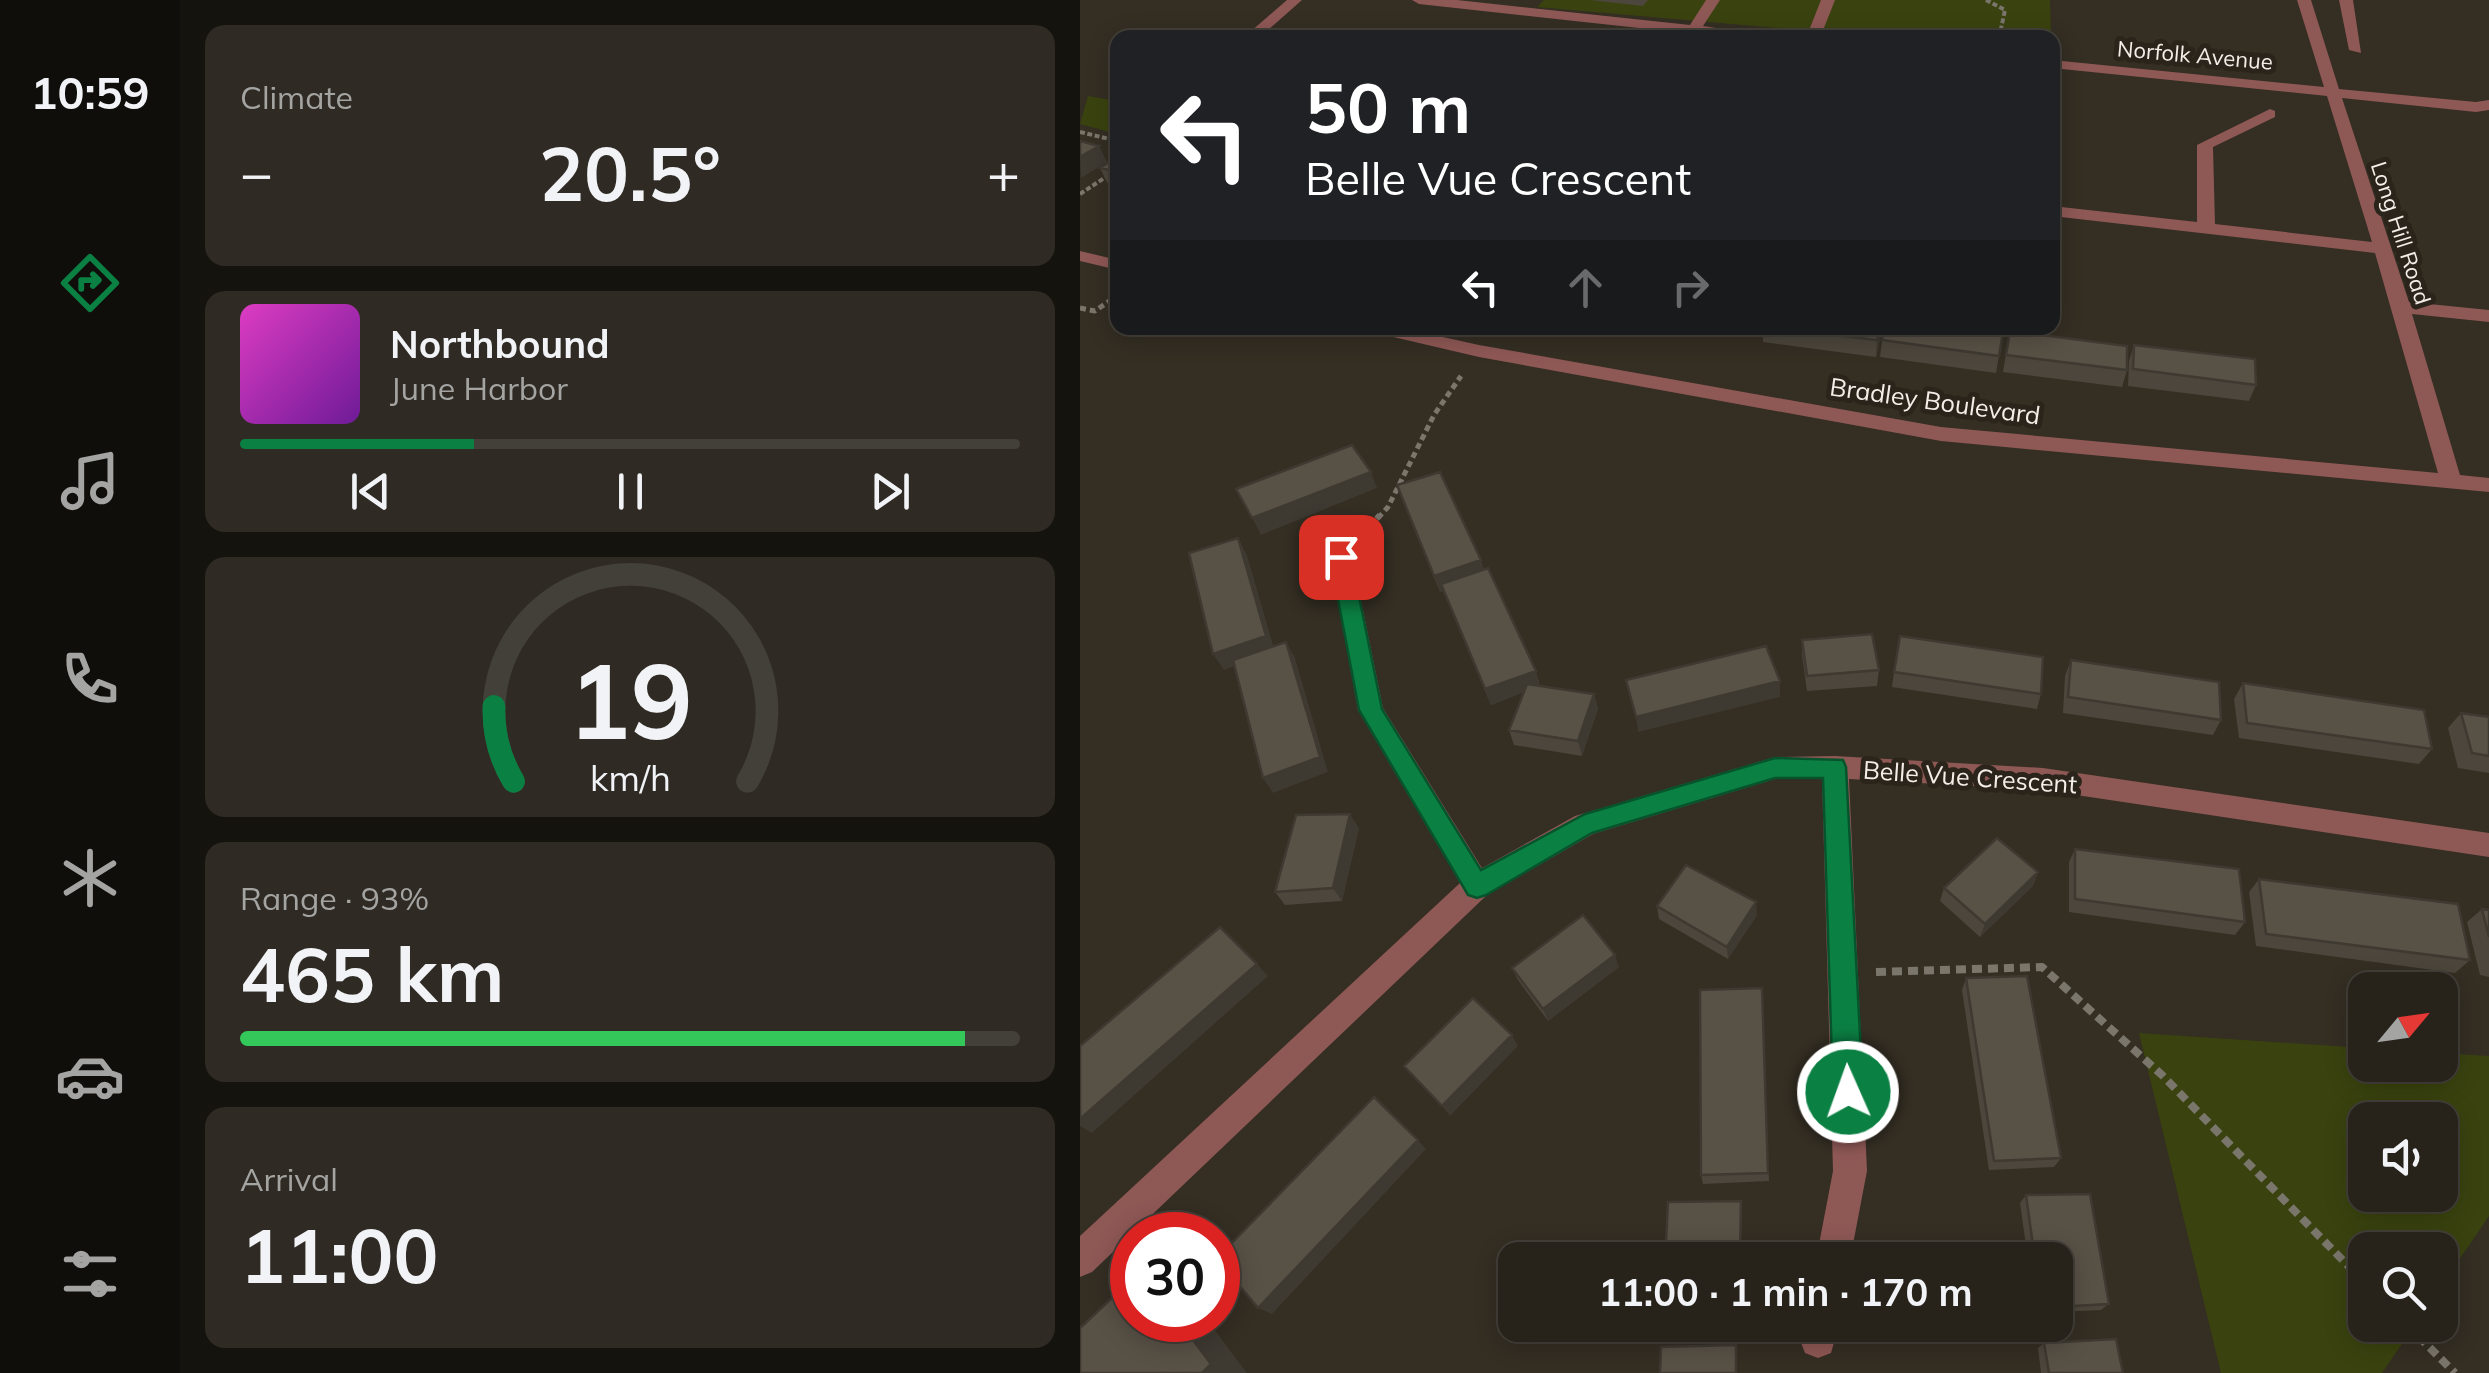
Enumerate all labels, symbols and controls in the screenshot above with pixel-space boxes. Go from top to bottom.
street label: Norfolk Avenue [2116,34,2274,76]
text: 50 m [1305,63,1471,151]
text: 10:59 [30,64,150,120]
icon: left [1140,70,1270,200]
text: Climate [240,77,353,117]
text: 20.5° [539,126,721,220]
text: − [240,138,273,207]
text: + [987,138,1020,207]
text: Belle Vue Crescent [1305,150,1691,206]
street label: Long Hill Road [2365,158,2437,308]
icon: directions [55,248,125,318]
icon: left [1453,260,1508,315]
icon: ahead [1558,260,1613,315]
icon: right [1663,260,1718,315]
text: Northbound [390,320,610,368]
text: June Harbor [390,368,568,408]
street label: Bradley Boulevard [1828,370,2042,431]
icon: music [55,446,125,516]
icon: previous [343,464,398,519]
icon: pause [603,464,658,519]
icon: next [863,464,918,519]
pin [1299,515,1384,600]
icon: arrive [1314,530,1369,585]
text: 19 [568,634,692,765]
icon: phone [55,644,125,714]
street label: Belle Vue Crescent [1862,754,2078,799]
text: km/h [590,755,670,800]
icon: climate [55,843,125,913]
text: Range · 93% [240,878,429,918]
text: 465 km [240,927,504,1021]
north arrow [2348,972,2458,1082]
map controls [2348,972,2458,1342]
position arrow [1796,1040,1900,1144]
icon: car [55,1041,125,1111]
button: sound [2348,1102,2458,1212]
text: Arrival [240,1159,338,1199]
text: 11:00 [240,1208,439,1302]
speed limit sign: 30 [1110,1212,1240,1342]
button: search [2348,1232,2458,1342]
icon: filters [55,1239,125,1309]
text: 11:00 · 1 min · 170 m [1598,1268,1973,1316]

